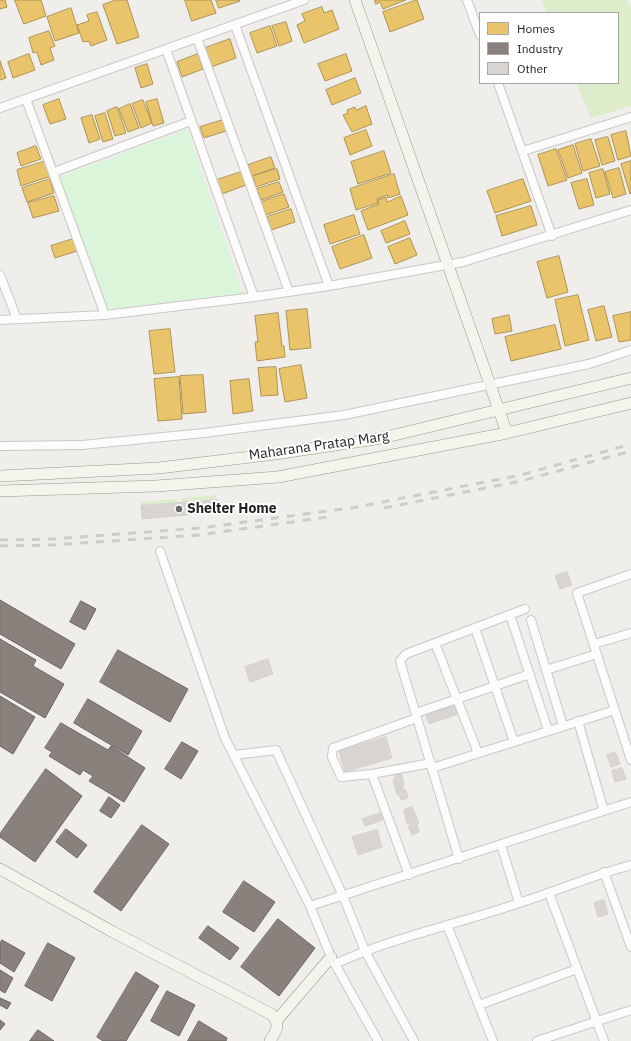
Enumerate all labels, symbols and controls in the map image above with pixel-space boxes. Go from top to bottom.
legend [479,12,619,84]
text: Homes [517,21,555,36]
text: Industry [517,41,563,56]
text: Other [517,61,548,76]
street label: Maharana Pratap Marg [248,428,390,464]
place label: Shelter Home [187,501,277,517]
marker: Shelter Home [174,504,184,514]

